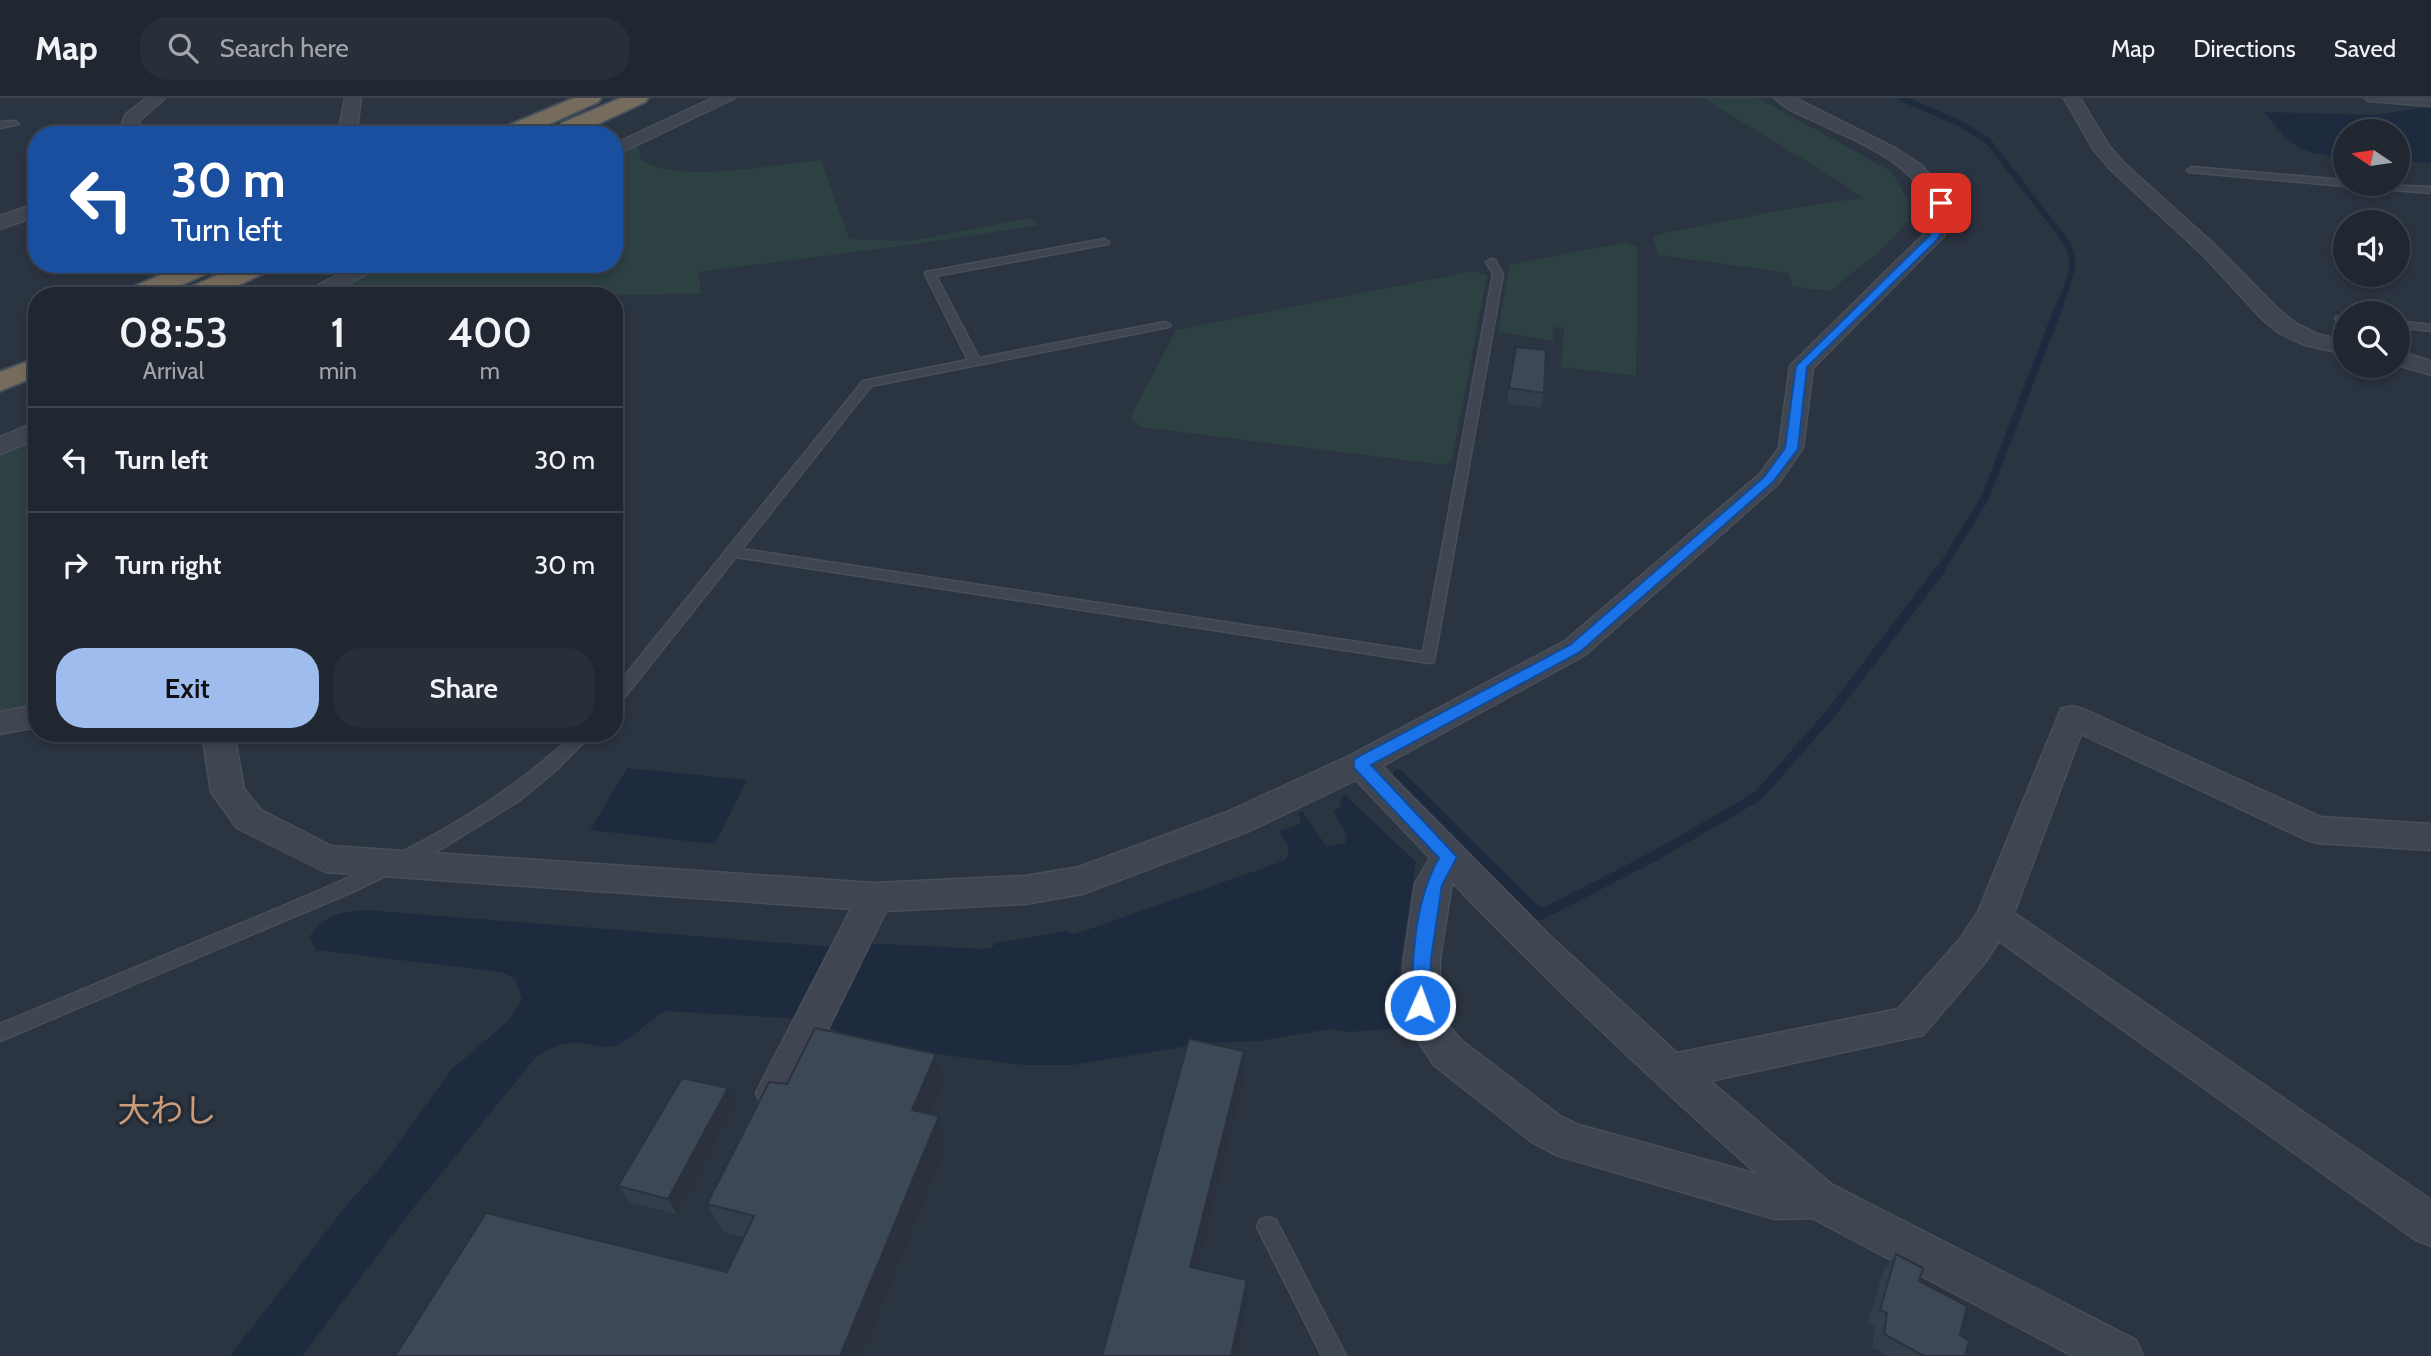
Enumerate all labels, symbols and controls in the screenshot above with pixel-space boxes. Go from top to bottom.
search box [140,17,630,80]
text: Map [35,28,98,68]
icon: search [164,29,202,67]
text: Search here [220,32,349,64]
text: Map [2111,34,2155,63]
text: Directions [2193,34,2296,63]
text: Saved [2334,34,2396,63]
north arrow [2333,119,2410,196]
map controls [2333,119,2410,378]
text: 30 m [171,150,286,209]
icon: left [56,154,147,245]
pin [1911,173,1971,233]
icon: arrive [1922,184,1960,222]
text: Turn left [171,210,282,249]
button: sound [2333,210,2410,287]
button: search [2333,301,2410,378]
text: 08:53 [119,306,228,358]
text: 1 [330,306,345,358]
text: 400 [448,306,532,358]
text: Arrival [143,357,204,385]
text: min [319,357,357,385]
text: m [480,357,500,385]
icon: left [56,441,94,479]
text: Turn left [115,444,208,476]
text: 30 m [534,444,595,476]
icon: right [56,546,94,584]
text: Turn right [115,549,221,581]
text: 30 m [534,549,595,581]
button: Exit [56,648,319,728]
button: Share [333,648,595,728]
position arrow [1383,968,1457,1042]
district label: 大わし [118,1090,217,1130]

